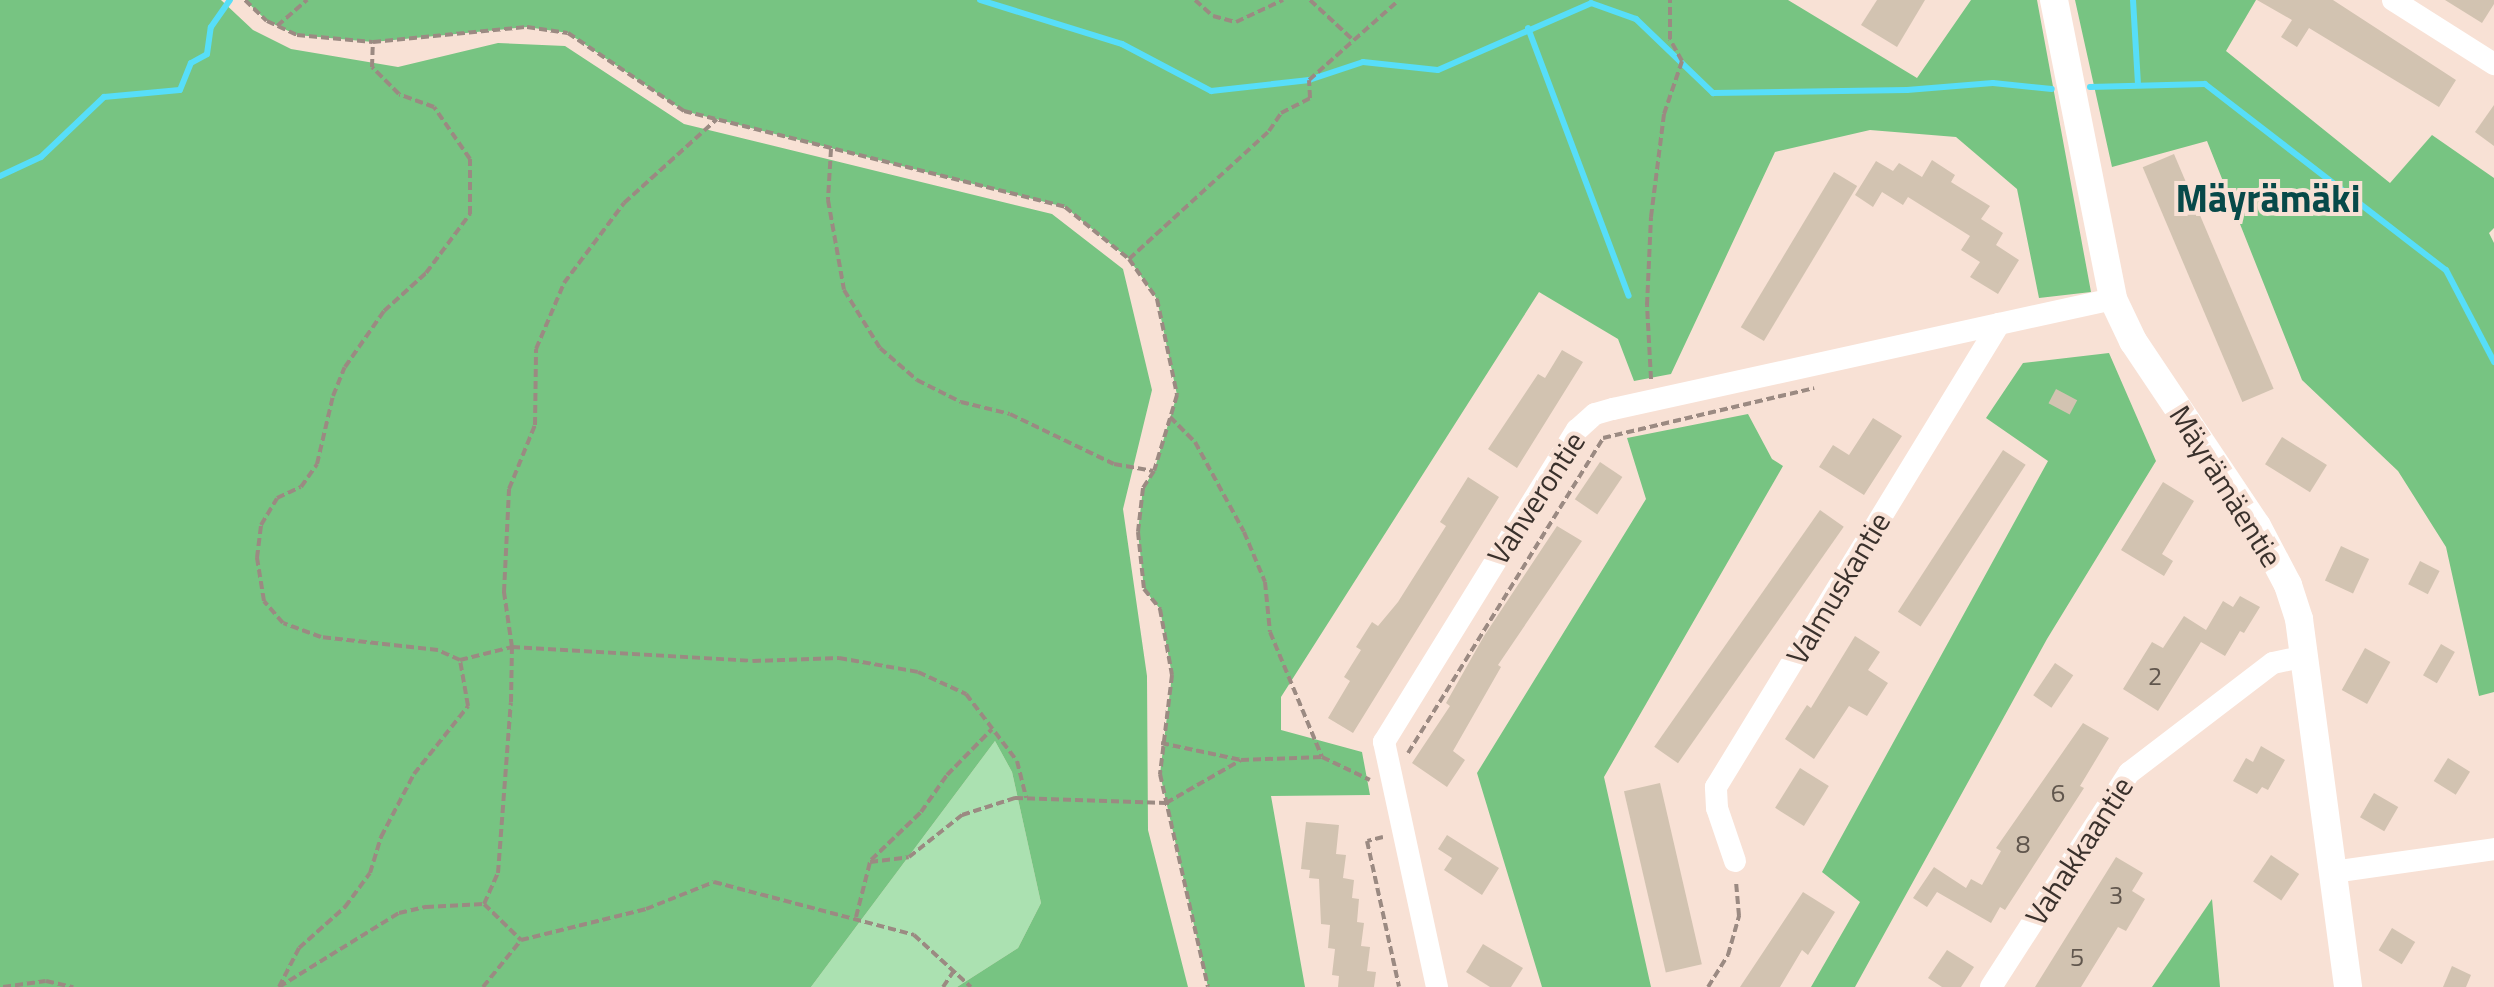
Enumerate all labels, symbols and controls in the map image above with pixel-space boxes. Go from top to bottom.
district label: Mäyrämäki [2176,176,2360,222]
street label: Mäyrämäentie [2162,399,2290,573]
street label: Vahverontie [1480,425,1592,571]
street label: Valmuskantie [1778,505,1898,671]
house number: 2 [2148,660,2162,692]
street label: Vahakkaantie [2018,770,2140,932]
house number: 6 [2051,777,2065,809]
house number: 8 [2016,828,2030,860]
house number: 3 [2109,879,2123,911]
house number: 5 [2070,941,2084,973]

